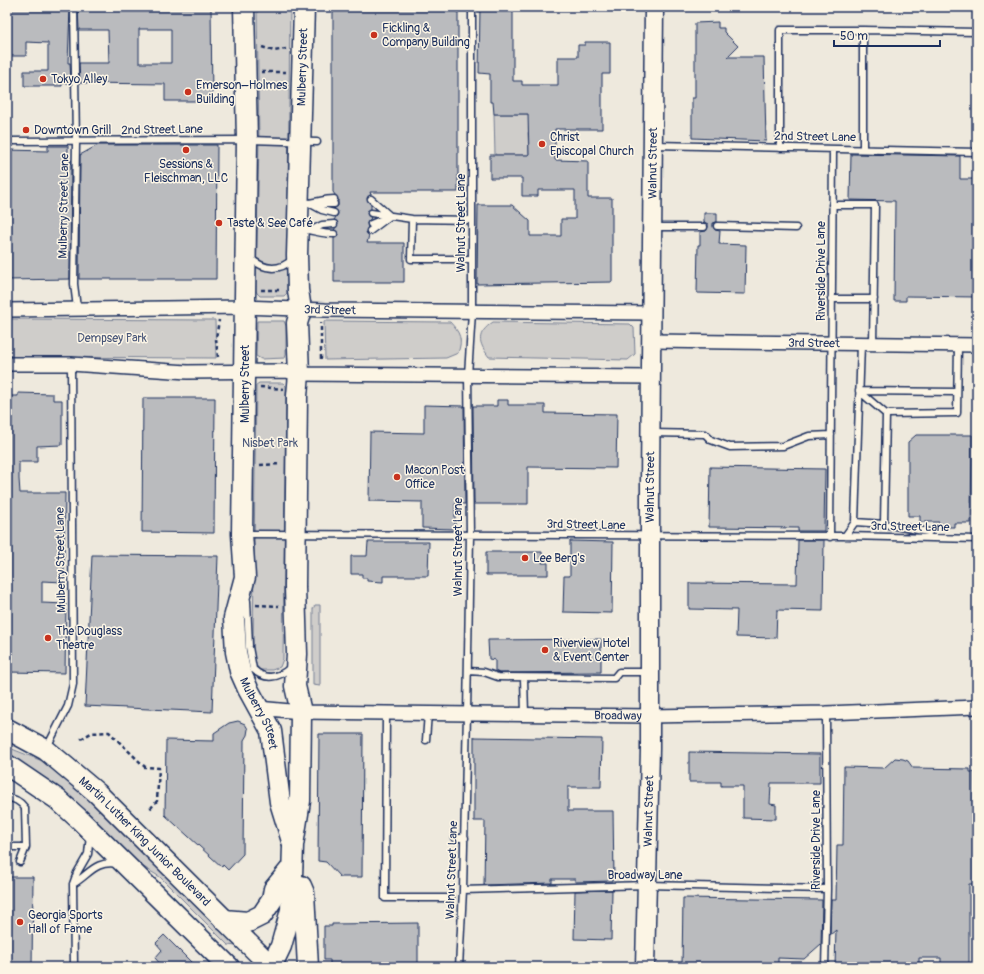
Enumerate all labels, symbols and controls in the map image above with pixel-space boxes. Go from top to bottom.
place label: Fickling & Company Building [382,21,470,50]
scale bar [834,22,940,48]
street label: Mulberry Street [294,28,311,106]
text: 50 m [840,29,868,44]
marker: Fickling & Company Building [369,30,379,40]
place label: Tokyo Alley [51,72,107,87]
marker: Tokyo Alley [38,74,48,84]
place label: Emerson–Holmes Building [196,78,288,107]
marker: Emerson–Holmes Building [183,87,193,97]
street label: 2nd Street Lane [121,122,203,138]
place label: Downtown Grill [34,123,112,138]
marker: Downtown Grill [21,125,31,135]
street label: Walnut Street [645,127,660,199]
street label: 2nd Street Lane [774,129,856,145]
place label: Christ Episcopal Church [550,130,634,159]
marker: Christ Episcopal Church [537,139,547,149]
marker: Sessions & Fleischman, LLC [181,145,191,155]
street label: Mulberry Street Lane [56,153,72,259]
place label: Sessions & Fleischman, LLC [144,157,228,186]
street label: Walnut Street Lane [454,174,469,272]
place label: Taste & See Café [227,216,313,231]
marker: Taste & See Café [214,218,224,228]
street label: Riverside Drive Lane [814,221,829,321]
street label: 3rd Street [304,302,356,318]
park label: Dempsey Park [77,331,147,346]
street label: 3rd Street [788,335,840,351]
street label: Mulberry Street [238,345,253,423]
park label: Nisbet Park [242,436,298,451]
street label: Walnut Street [643,451,658,523]
place label: Macon Post Office [405,463,464,492]
marker: Macon Post Office [392,472,402,482]
street label: Walnut Street Lane [451,498,466,596]
street label: Mulberry Street Lane [53,507,69,613]
street label: 3rd Street Lane [546,517,626,533]
street label: 3rd Street Lane [870,519,950,535]
place label: Lee Berg's [533,551,586,566]
marker: Lee Berg's [520,553,530,563]
place label: The Douglass Theatre [56,624,123,653]
marker: The Douglass Theatre [43,633,53,643]
place label: Riverview Hotel & Event Center [553,636,630,665]
marker: Riverview Hotel & Event Center [540,645,550,655]
street label: Mulberry Street [236,675,281,750]
street label: Broadway [594,708,642,723]
street label: Martin Luther King Junior Boulevard [76,773,214,909]
street label: Walnut Street [640,775,657,847]
street label: Riverside Drive Lane [809,790,824,890]
street label: Walnut Street Lane [443,820,461,920]
street label: Broadway Lane [608,868,682,883]
place label: Georgia Sports Hall of Fame [28,908,103,937]
marker: Georgia Sports Hall of Fame [15,917,25,927]

